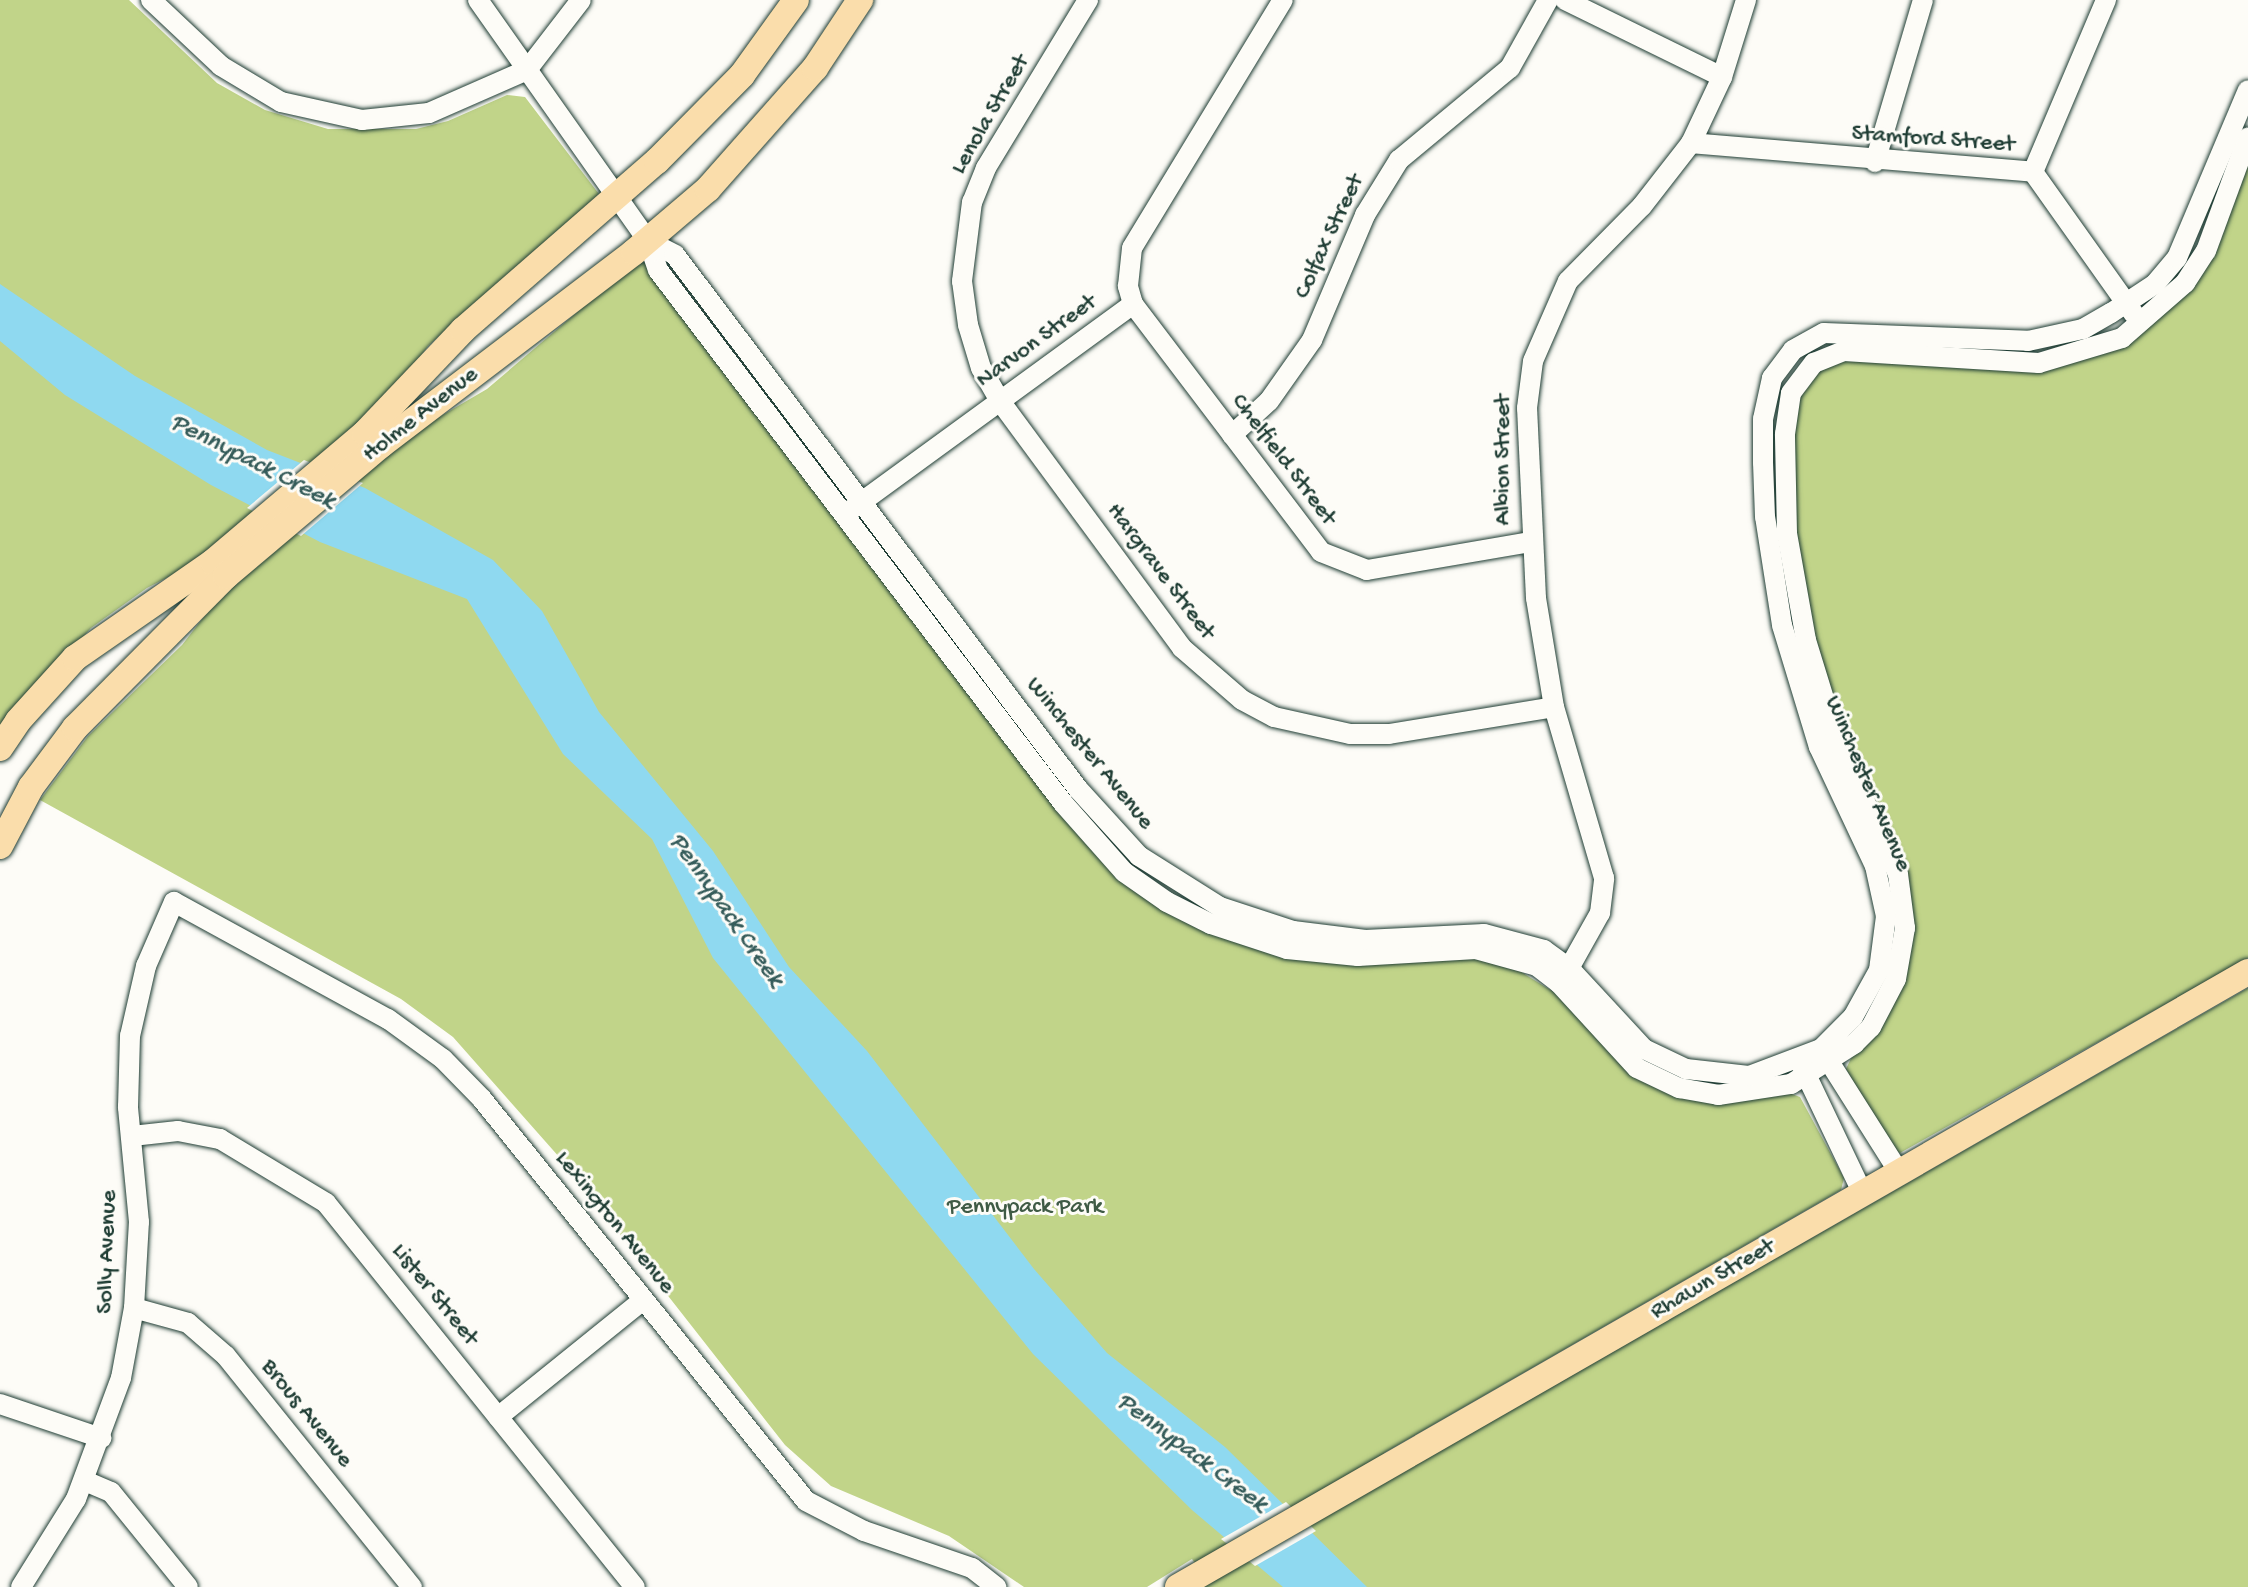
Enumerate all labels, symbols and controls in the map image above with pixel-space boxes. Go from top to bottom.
street label: Lenola Street [945,50,1037,180]
street label: Stamford Street [1851,120,2015,160]
street label: Colfax Street [1289,170,1371,304]
street label: Narvon Street [971,289,1103,395]
street label: Holme Avenue [357,361,485,469]
street label: Chelfield Street [1224,388,1342,532]
street label: Albion Street [1490,395,1518,525]
water label: Pennypack Creek [164,408,340,518]
street label: Hargrave Street [1099,498,1221,646]
street label: Winchester Avenue [1019,672,1159,836]
street label: Winchester Avenue [1817,692,1917,876]
water label: Pennypack Creek [660,828,790,994]
street label: Lexington Avenue [548,1146,680,1300]
street label: Solly Avenue [91,1190,125,1314]
park label: Pennypack Park [947,1194,1103,1222]
street label: Rhawn Street [1646,1233,1780,1327]
street label: Lister Street [384,1238,484,1352]
street label: Brous Avenue [254,1354,358,1474]
water label: Pennypack Creek [1109,1387,1273,1521]

